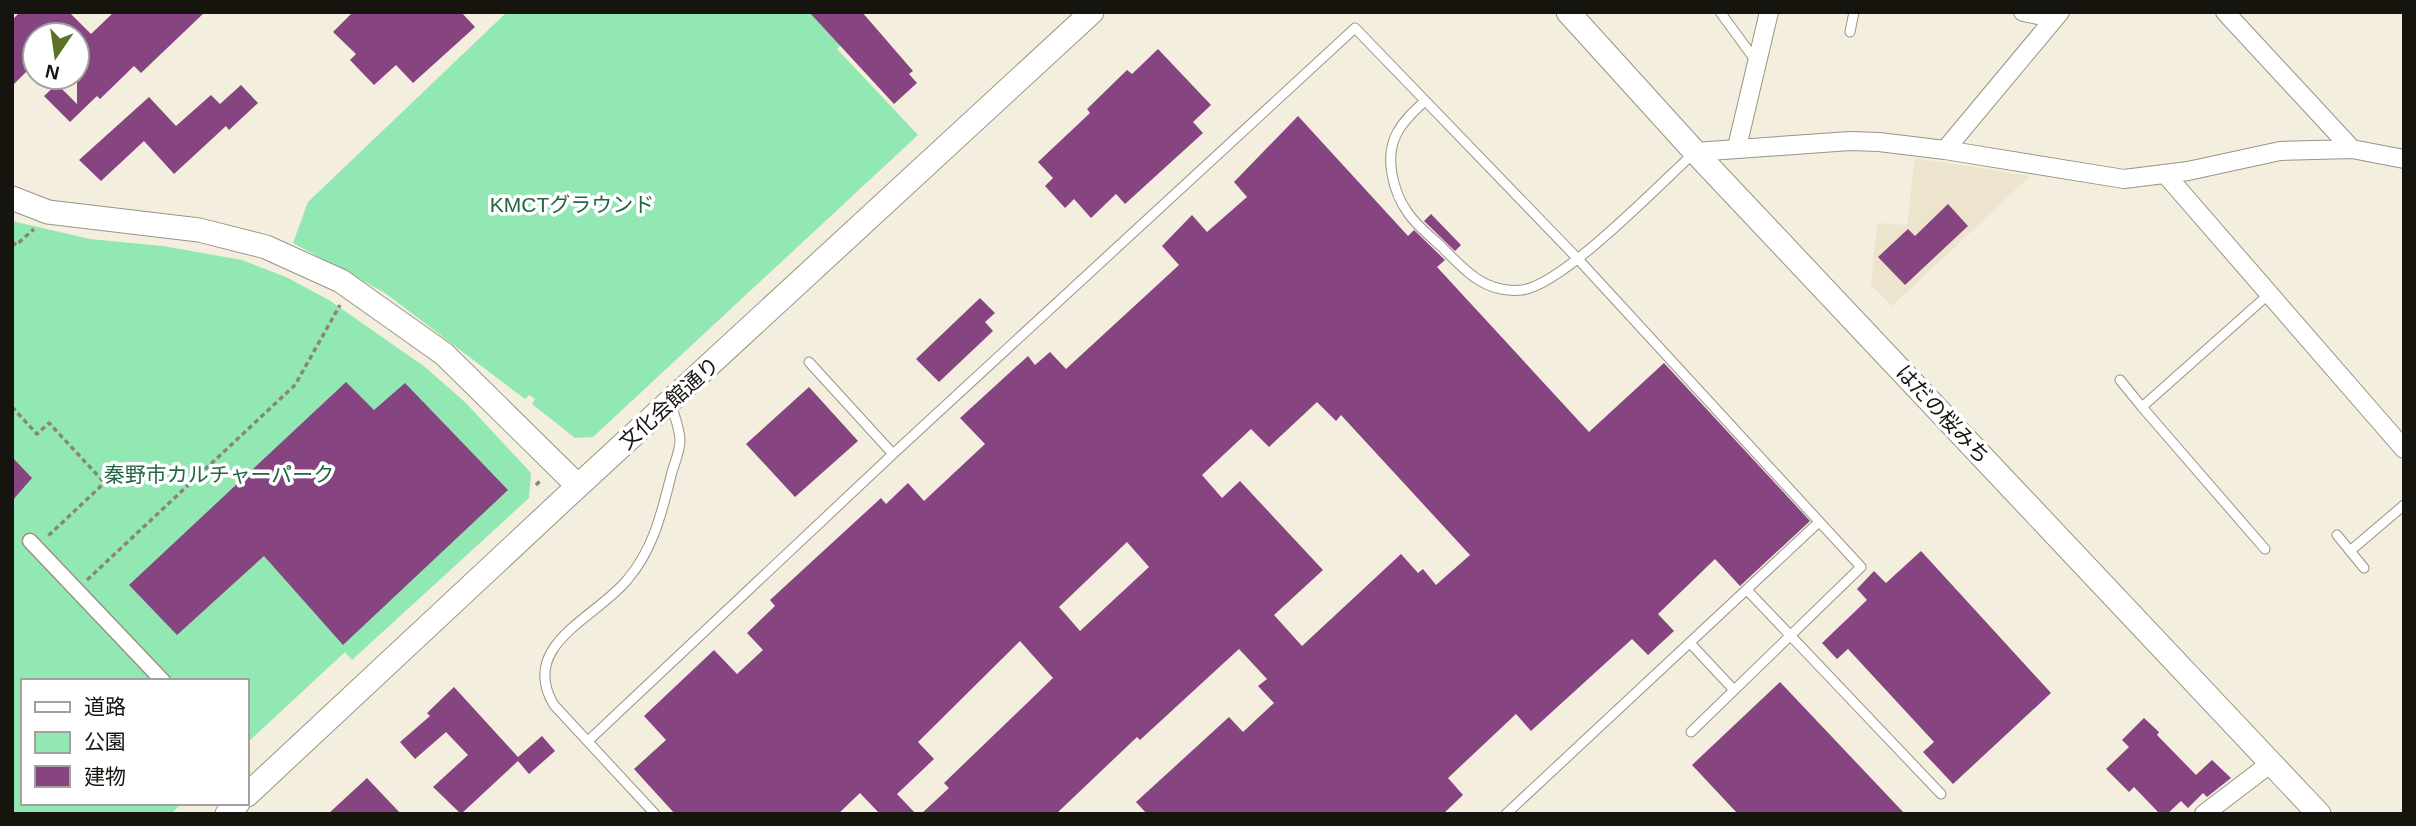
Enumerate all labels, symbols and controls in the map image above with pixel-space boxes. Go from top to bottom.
north arrow [21,21,91,91]
text: N [43,60,61,84]
park label: KMCTグラウンド [490,193,654,216]
street label: 文化会館通り [614,352,724,454]
street label: はだの桜みち [1892,360,1994,468]
park label: 秦野市カルチャーパーク [104,463,334,486]
legend [21,679,248,805]
text: 道路 [84,695,126,718]
text: 公園 [84,730,126,753]
text: 建物 [84,765,126,788]

